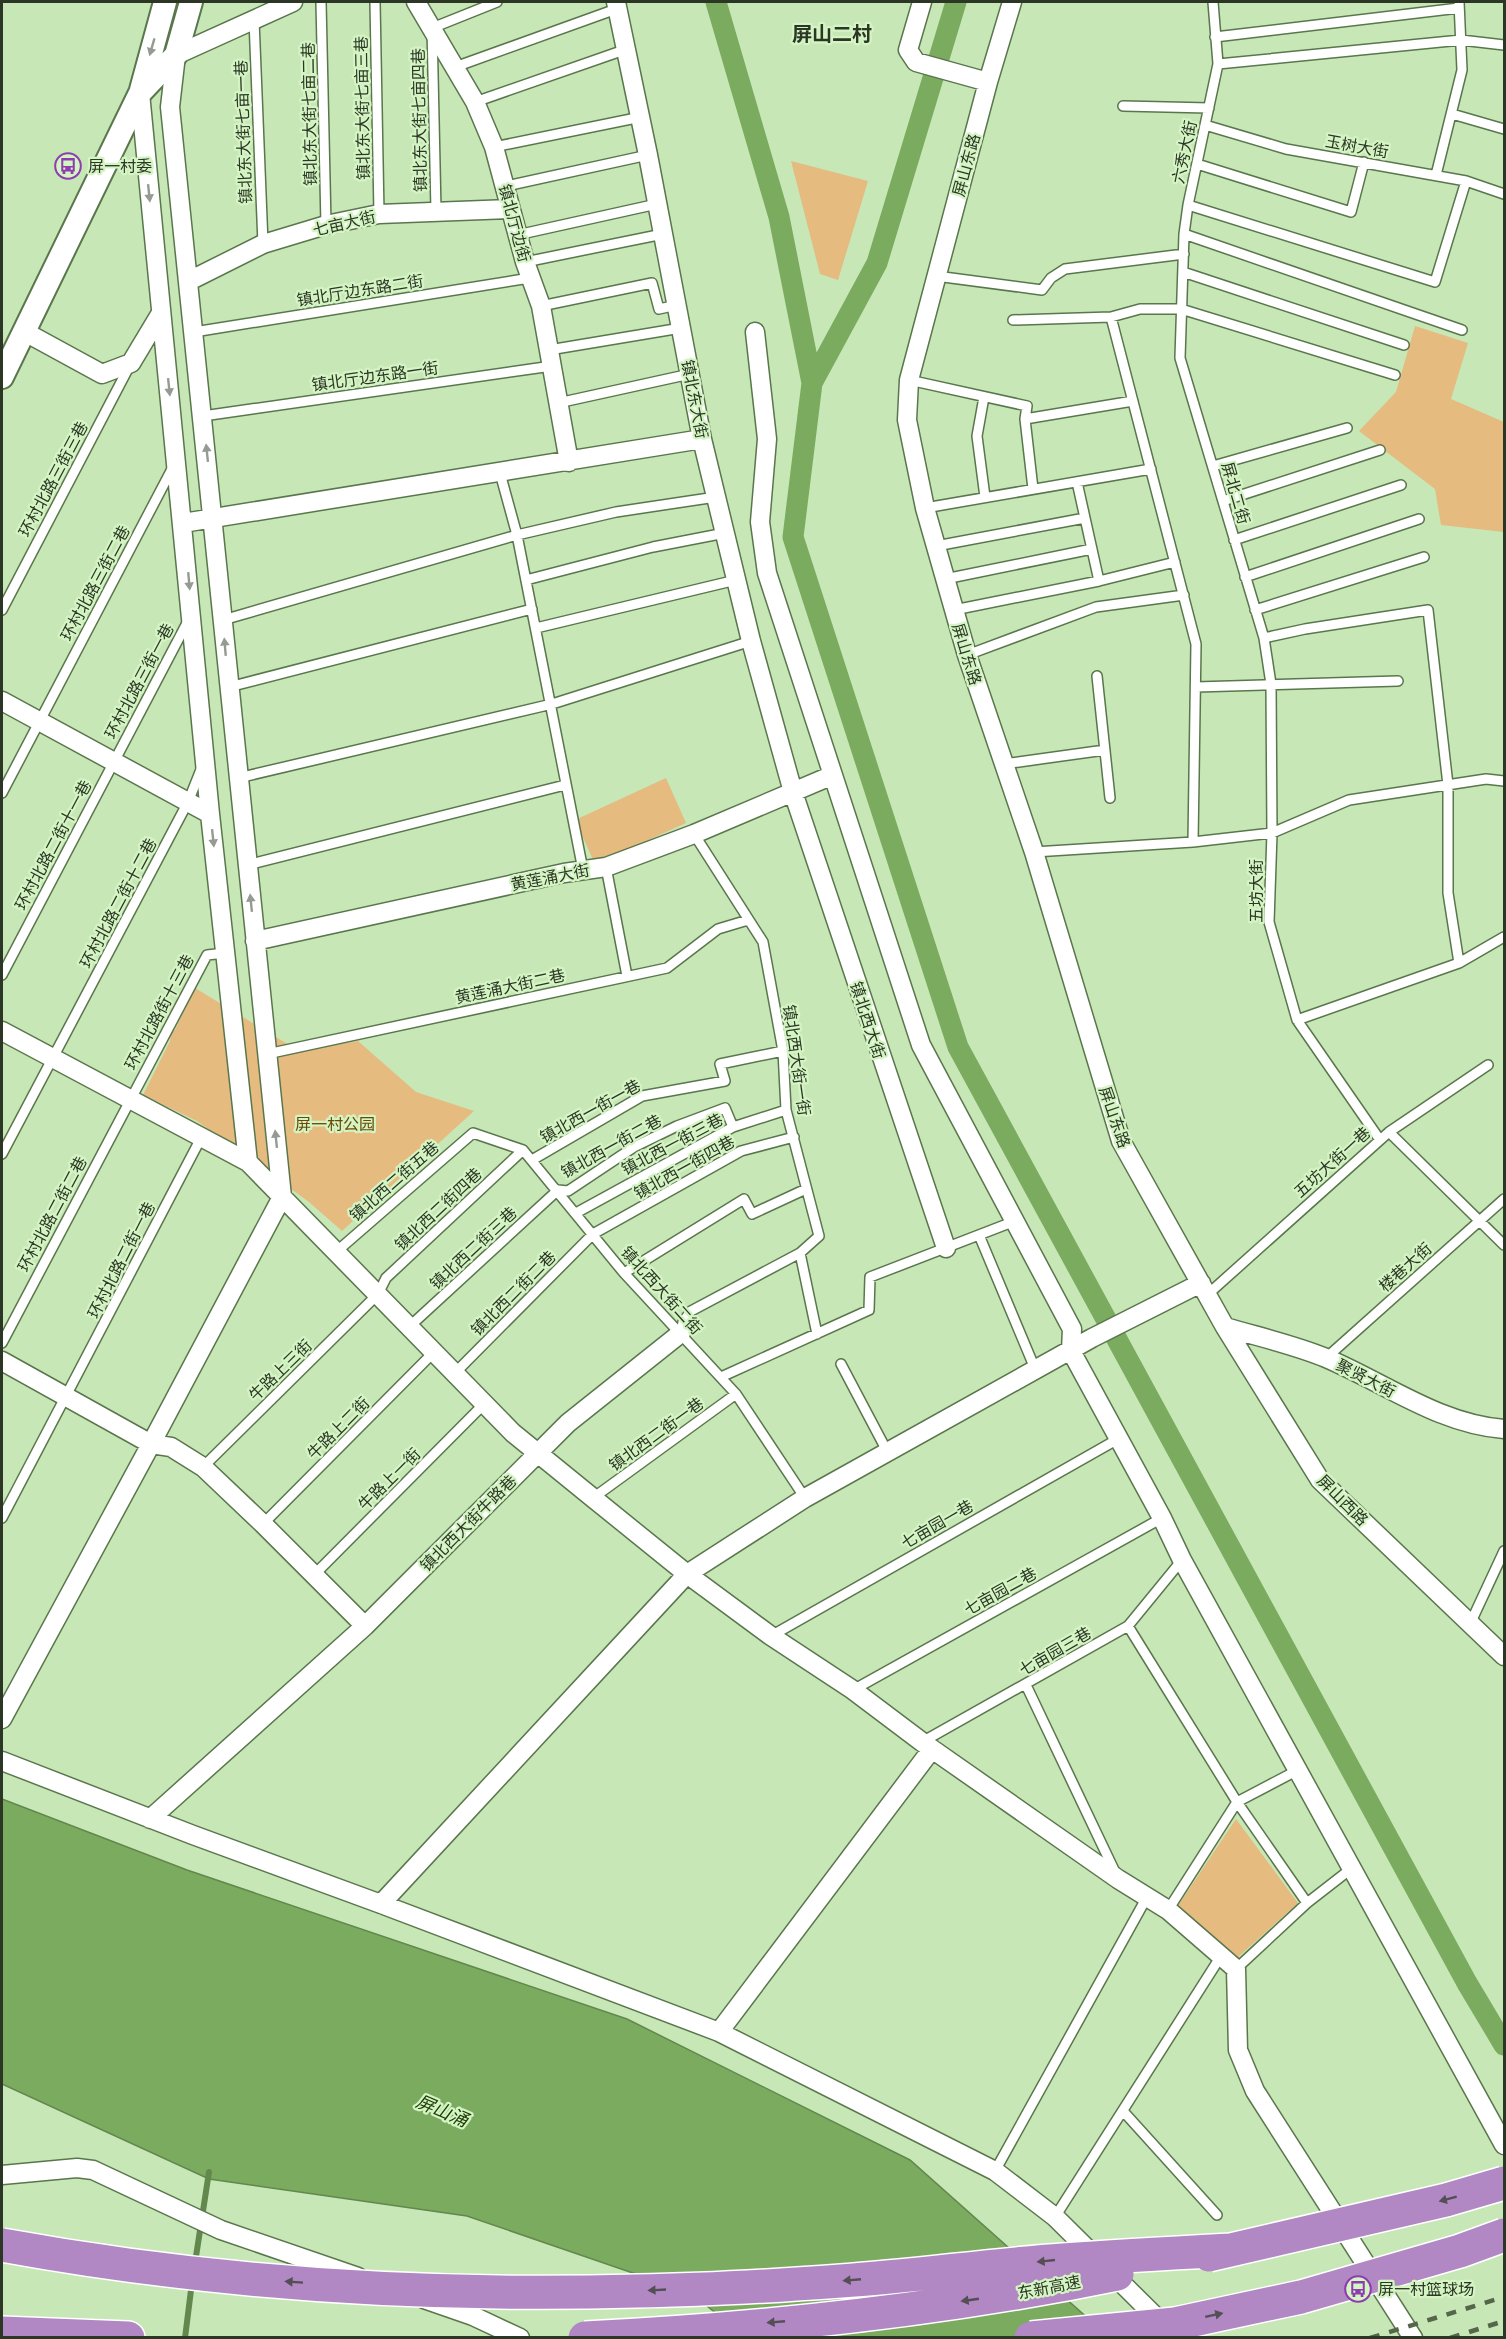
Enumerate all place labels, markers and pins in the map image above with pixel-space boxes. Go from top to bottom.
bus stop icon: 屏一村委 [53,151,83,181]
place label: 屏一村委 [88,155,152,178]
bus stop icon: 屏一村篮球场 [1343,2274,1373,2304]
place label: 屏一村篮球场 [1378,2278,1474,2301]

